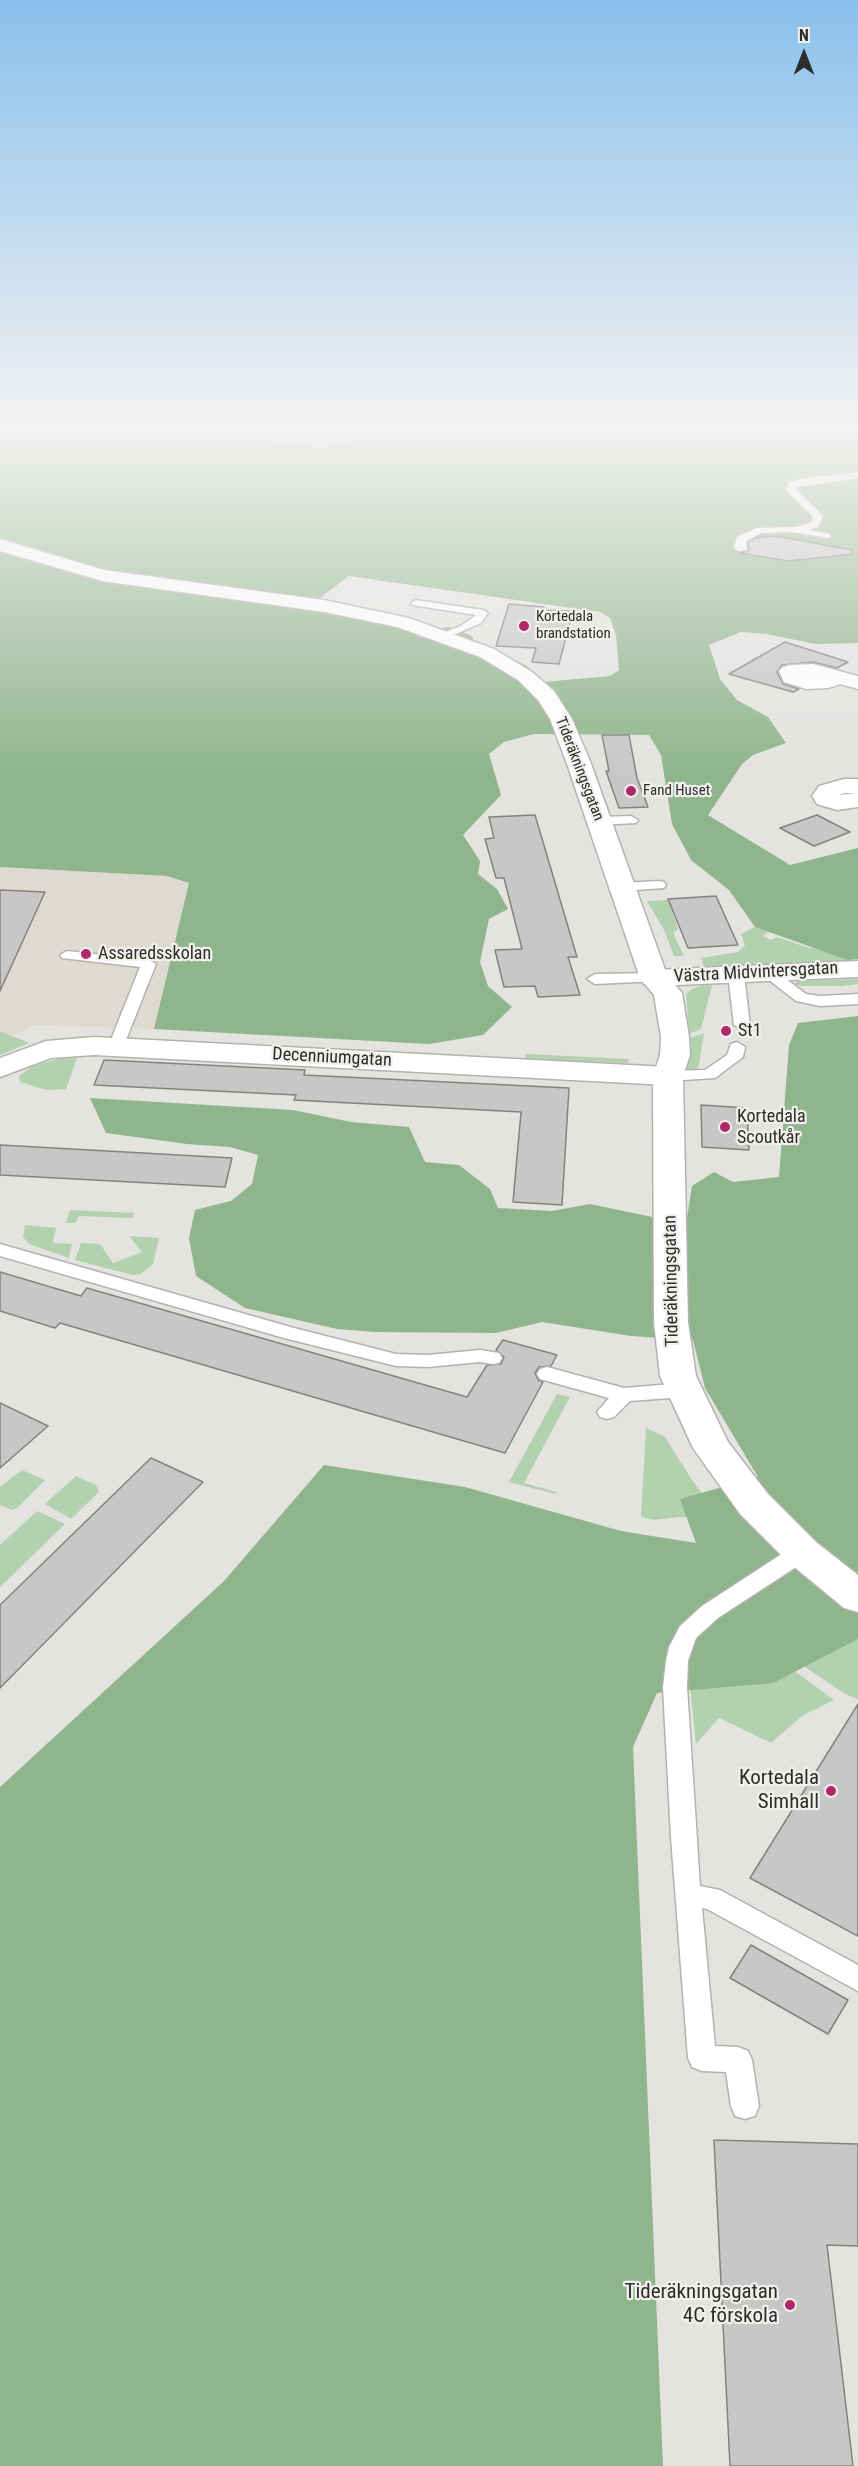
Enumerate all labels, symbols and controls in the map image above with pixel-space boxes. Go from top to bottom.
north arrow [774,24,834,84]
text: N [799,26,809,45]
place label: Kortedala brandstation [536,608,611,643]
marker: Kortedala brandstation [517,619,531,633]
street label: Tideräkningsgatan [551,715,607,823]
place label: Fand Huset [643,782,710,800]
marker: Fand Huset [624,784,638,798]
place label: Assaredsskolan [98,943,211,965]
marker: Assaredsskolan [79,947,93,961]
street label: Västra Midvintersgatan [673,958,839,988]
place label: St1 [738,1020,762,1042]
marker: St1 [719,1024,733,1038]
street label: Decenniumgatan [272,1044,392,1072]
place label: Kortedala Scoutkår [737,1106,806,1148]
marker: Kortedala Scoutkår [718,1120,732,1134]
street label: Tideräkningsgatan [660,1215,684,1347]
place label: Kortedala Simhall [739,1766,819,1816]
marker: Kortedala Simhall [824,1784,838,1798]
place label: Tideräkningsgatan 4C förskola [625,2280,778,2330]
marker: Tideräkningsgatan 4C förskola [783,2298,797,2312]

